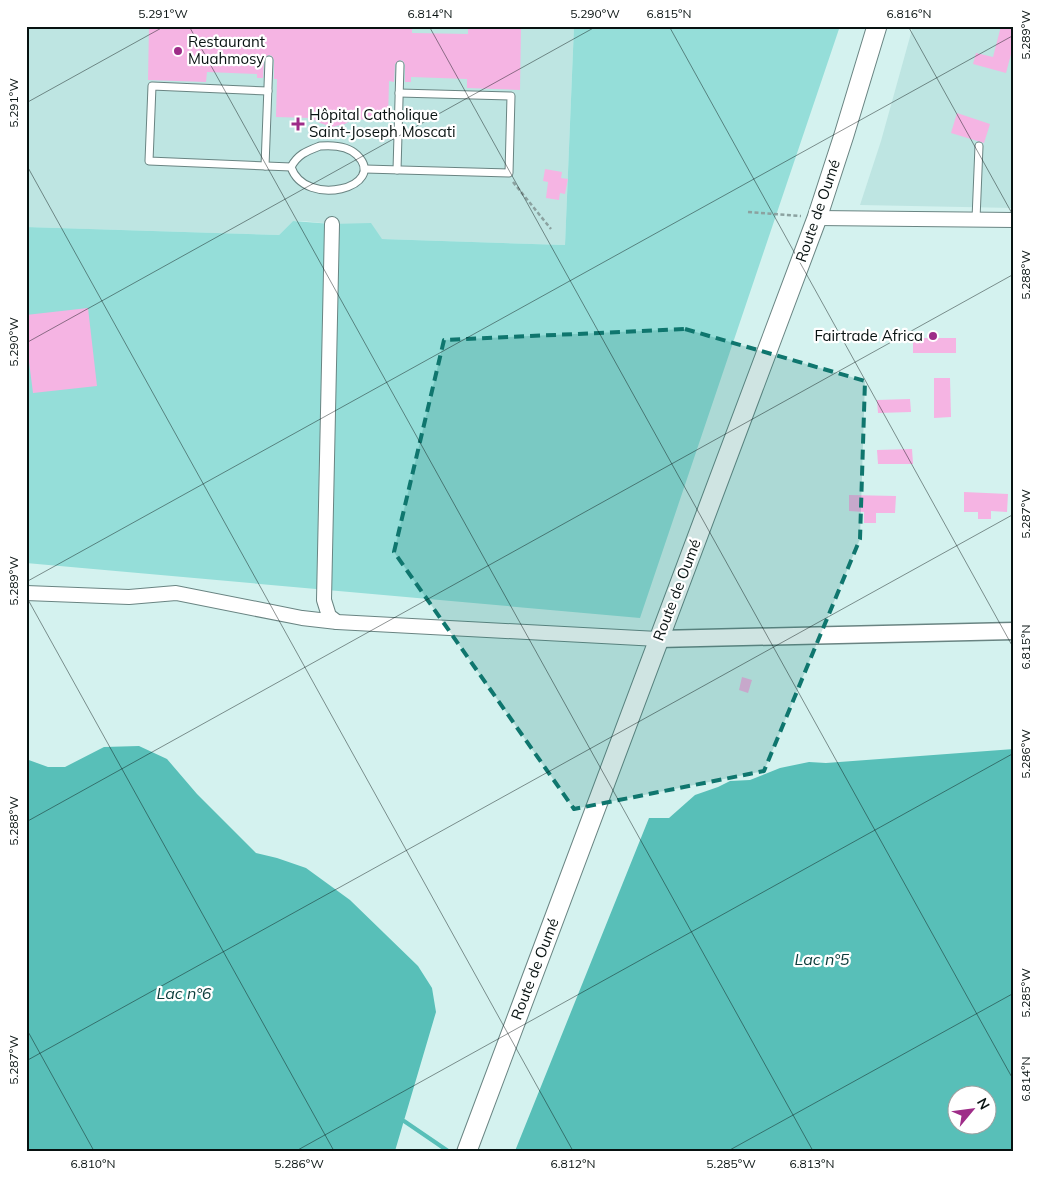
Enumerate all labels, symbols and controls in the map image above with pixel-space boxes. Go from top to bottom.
text: 5.291°W [138,6,188,21]
text: 6.814°N [408,6,452,21]
text: 5.290°W [570,6,620,21]
text: 6.815°N [647,6,691,21]
text: 6.816°N [887,6,931,21]
text: 5.289°W [1018,10,1033,60]
place label: Restaurant Muahmosy [188,32,265,68]
marker: Restaurant Muahmosy [172,45,184,57]
text: 5.291°W [6,78,21,128]
place label: Hôpital Catholique Saint-Joseph Moscati [309,105,456,141]
marker: Hôpital Catholique Saint-Joseph Moscati [291,117,305,131]
street label: Route de Oumé [791,157,844,265]
text: 5.288°W [1018,250,1033,300]
text: 5.290°W [6,317,21,367]
place label: Fairtrade Africa [814,326,923,345]
marker: Fairtrade Africa [927,330,939,342]
text: 5.287°W [1018,489,1033,539]
street label: Route de Oumé [648,536,705,643]
text: 5.289°W [6,556,21,606]
text: 6.815°N [1018,625,1033,669]
text: 5.286°W [1018,729,1033,779]
text: 5.288°W [6,796,21,846]
street label: Route de Oumé [506,915,563,1022]
water label: Lac n°5 [795,949,850,969]
text: 5.285°W [1018,968,1033,1018]
water label: Lac n°6 [157,983,212,1003]
text: 5.287°W [6,1035,21,1085]
text: 6.814°N [1018,1057,1033,1101]
north arrow [948,1084,998,1134]
text: N [973,1095,994,1113]
text: 6.810°N [71,1156,115,1171]
text: 5.286°W [274,1156,324,1171]
text: 6.812°N [551,1156,595,1171]
text: 5.285°W [706,1156,756,1171]
text: 6.813°N [790,1156,834,1171]

